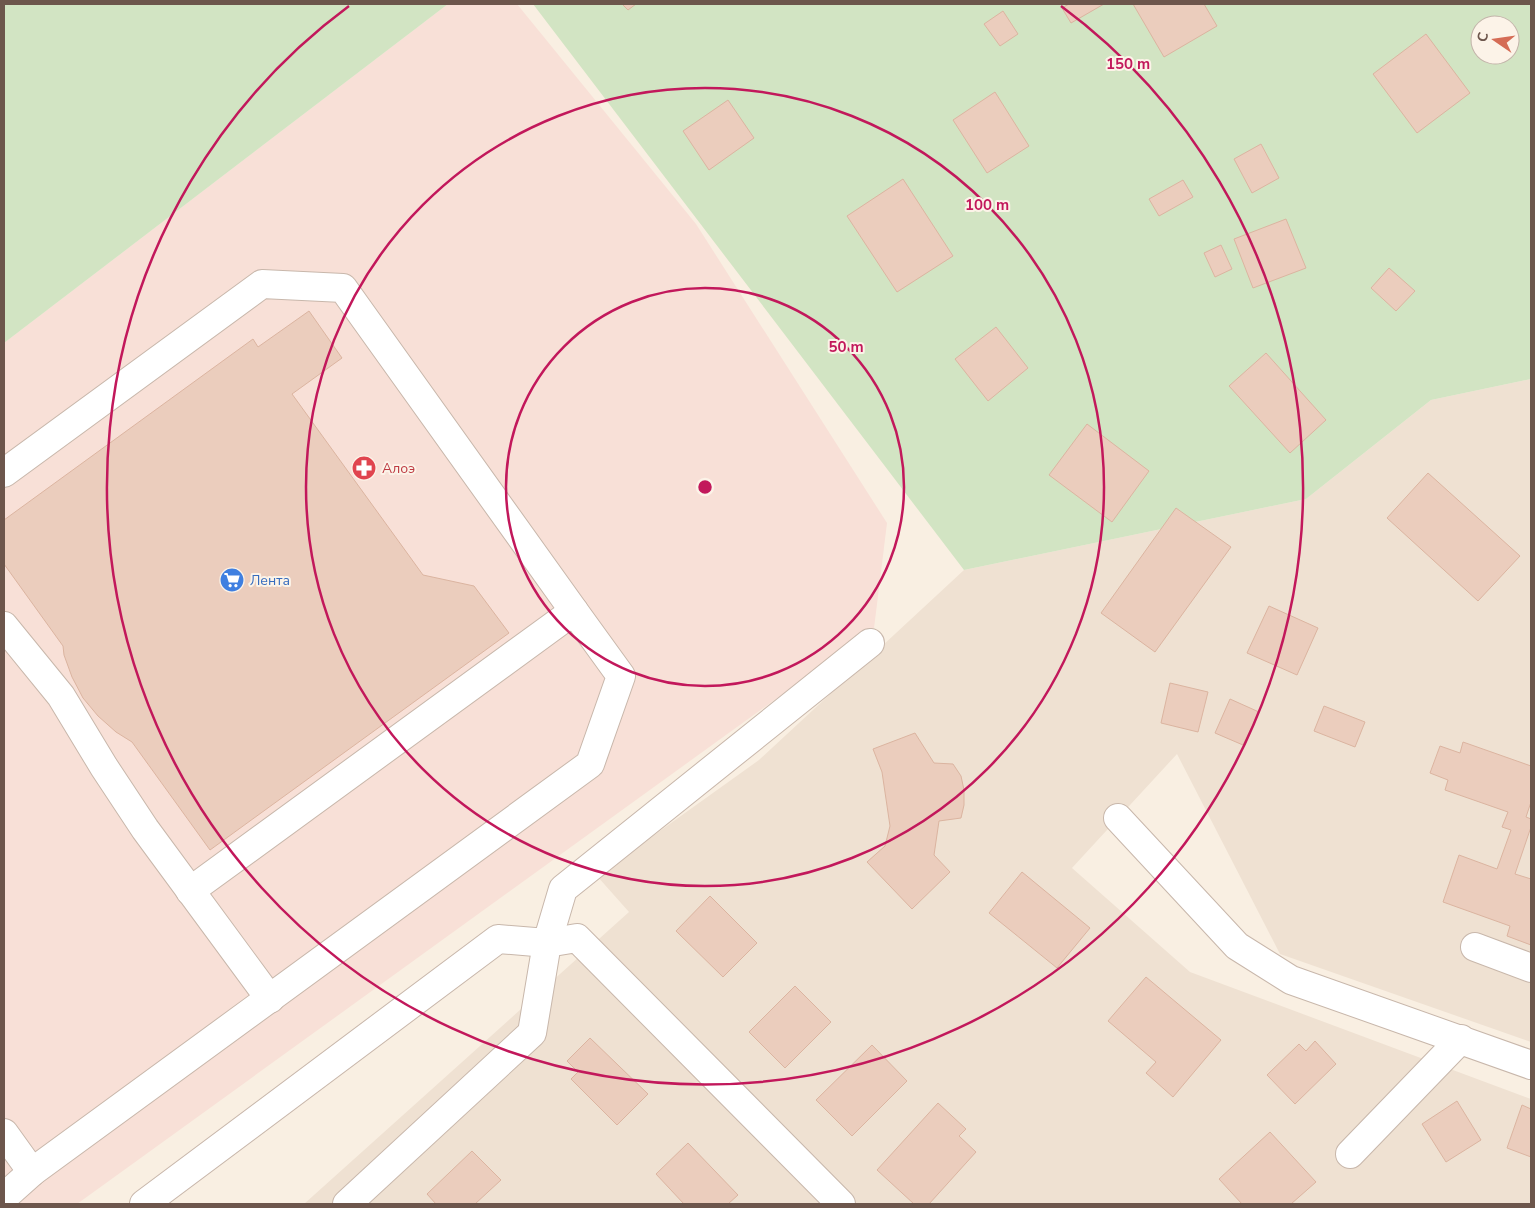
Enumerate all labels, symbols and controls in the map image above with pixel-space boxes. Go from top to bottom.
north arrow [1470,15,1520,65]
text: С [1472,30,1493,44]
text: 150 m [1106,54,1150,74]
text: 100 m [965,195,1009,215]
text: 50 m [828,337,864,357]
pharmacy icon: Алоэ [351,455,377,481]
place label: Алоэ [382,459,415,478]
centre of rings [696,478,714,496]
supermarket icon: Лента [219,567,245,593]
place label: Лента [250,571,290,590]

